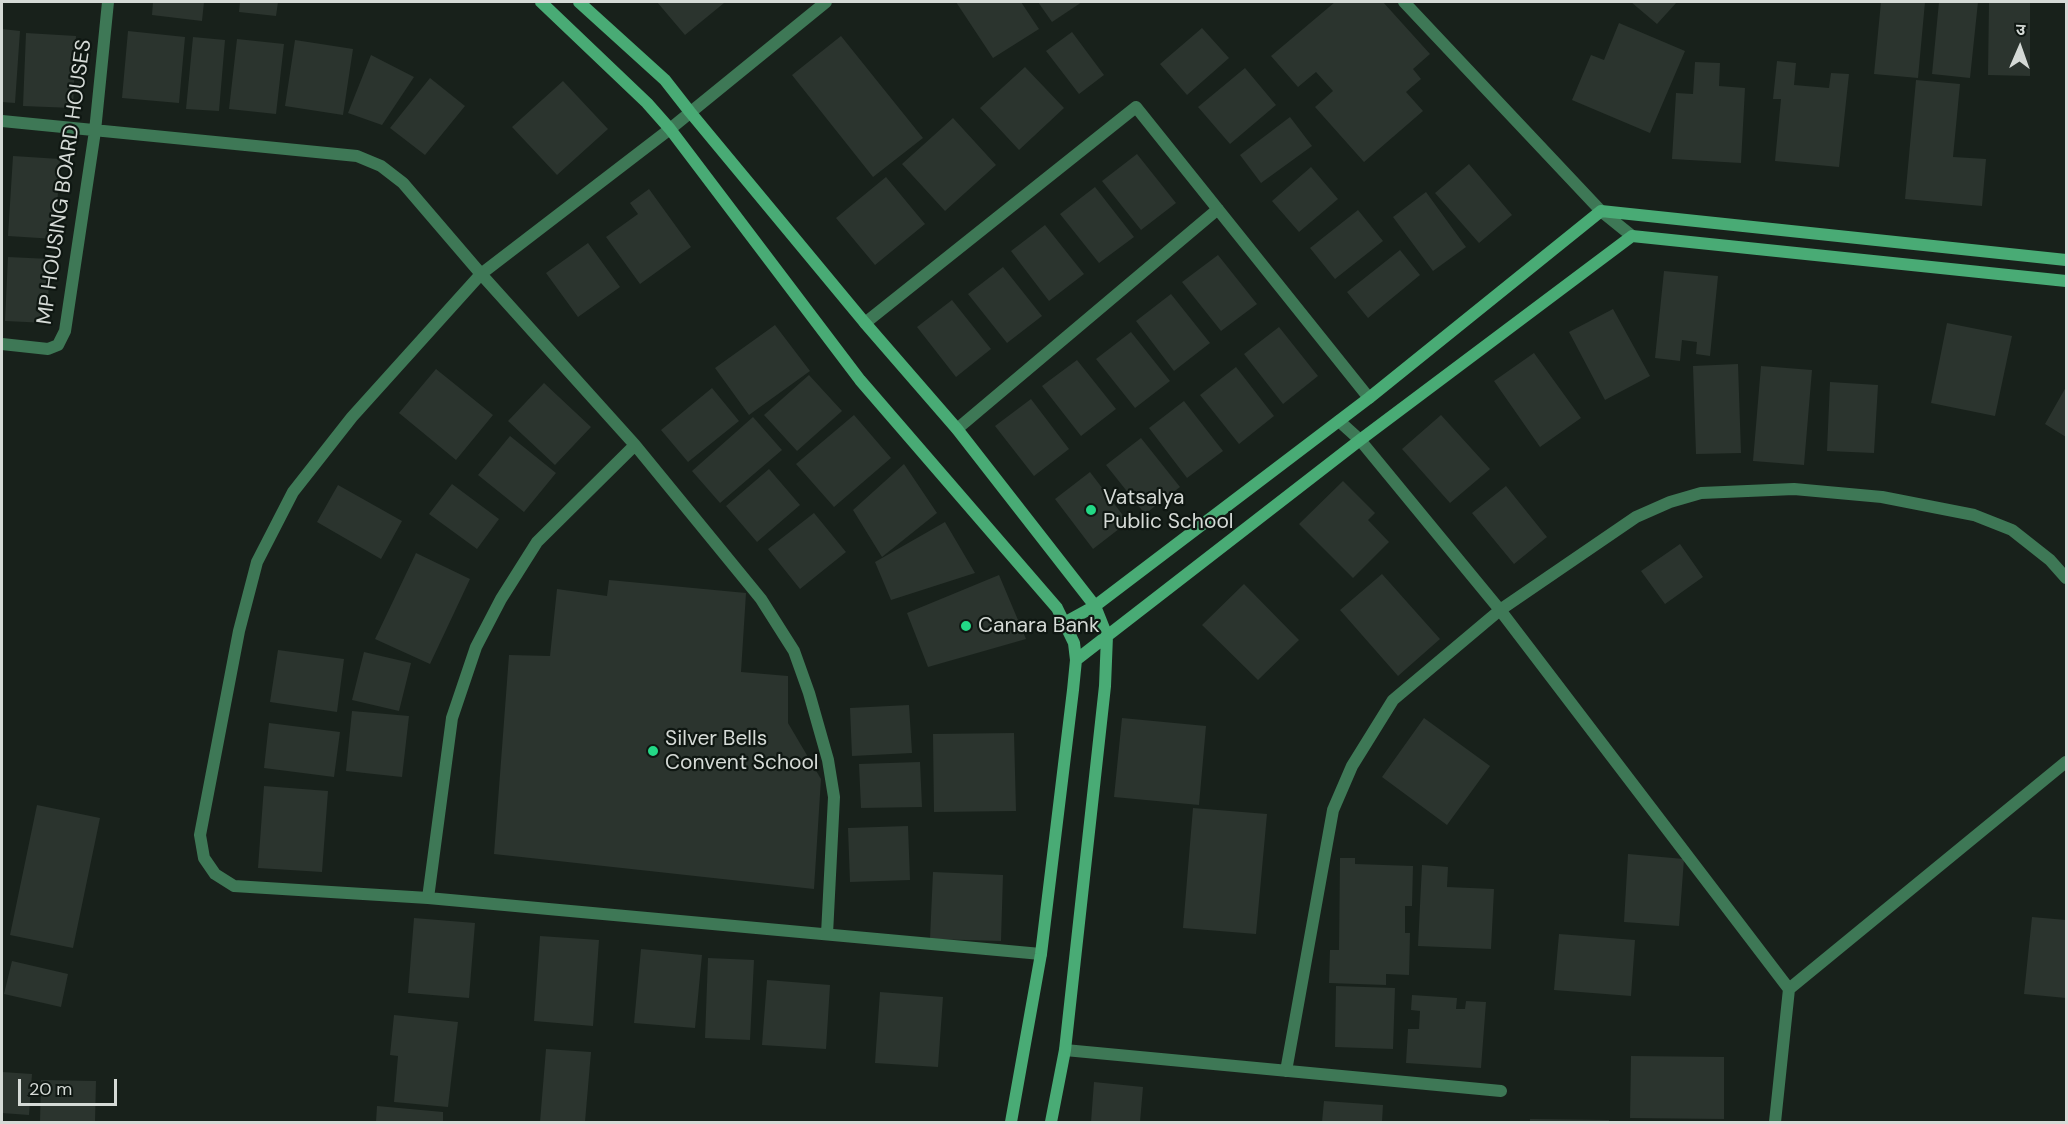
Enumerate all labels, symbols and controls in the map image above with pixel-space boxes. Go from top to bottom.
north arrow [1990,18,2050,78]
text: उ [2016,19,2026,40]
street label: MP HOUSING BOARD HOUSES [33,38,97,326]
place label: Vatsalya Public School [1103,485,1234,535]
marker: Vatsalya Public School [1084,503,1098,517]
place label: Canara Bank [978,613,1099,639]
marker: Canara Bank [959,619,973,633]
place label: Silver Bells Convent School [665,726,819,776]
marker: Silver Bells Convent School [646,744,660,758]
scale bar [21,1067,120,1105]
text: 20 m [29,1077,72,1101]

